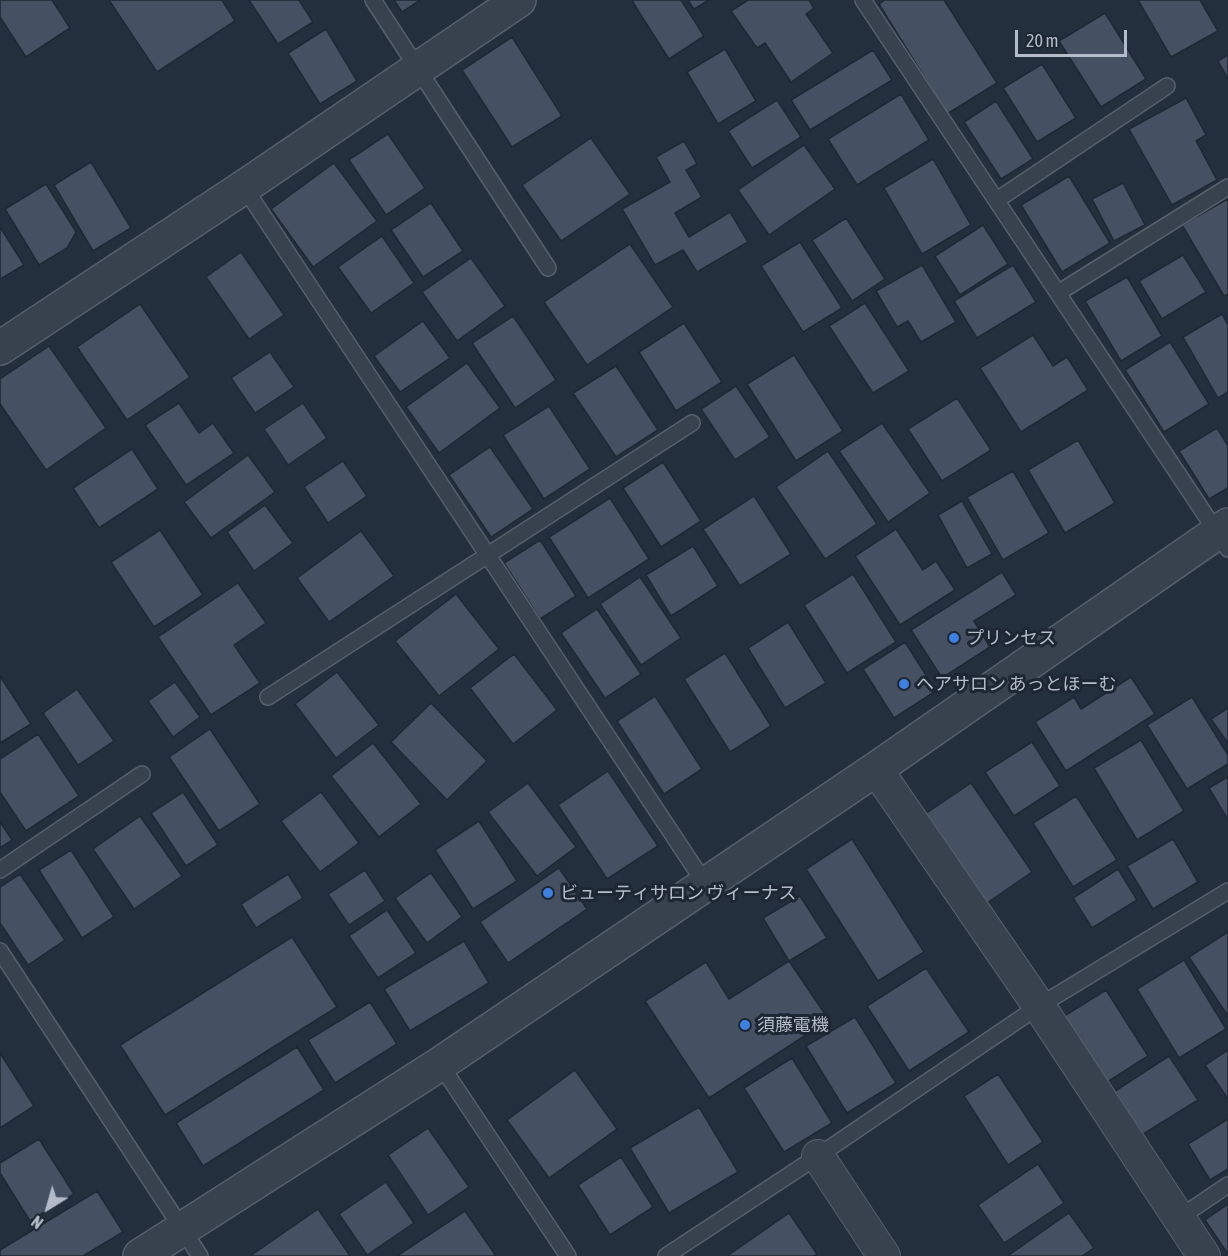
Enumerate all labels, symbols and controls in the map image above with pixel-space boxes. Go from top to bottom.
scale bar [1018,18,1130,56]
text: 20 m [1026,30,1058,51]
place label: プリンセス [966,627,1056,649]
marker: プリンセス [947,631,961,645]
place label: ヘアサロン あっとほーむ [916,673,1116,695]
marker: ヘアサロン あっとほーむ [897,677,911,691]
place label: ビューティサロン ヴィーナス [560,882,796,904]
marker: ビューティサロン ヴィーナス [541,886,555,900]
place label: 須藤電機 [757,1014,829,1036]
marker: 須藤電機 [738,1018,752,1032]
north arrow [18,1178,78,1238]
text: N [28,1212,46,1232]

